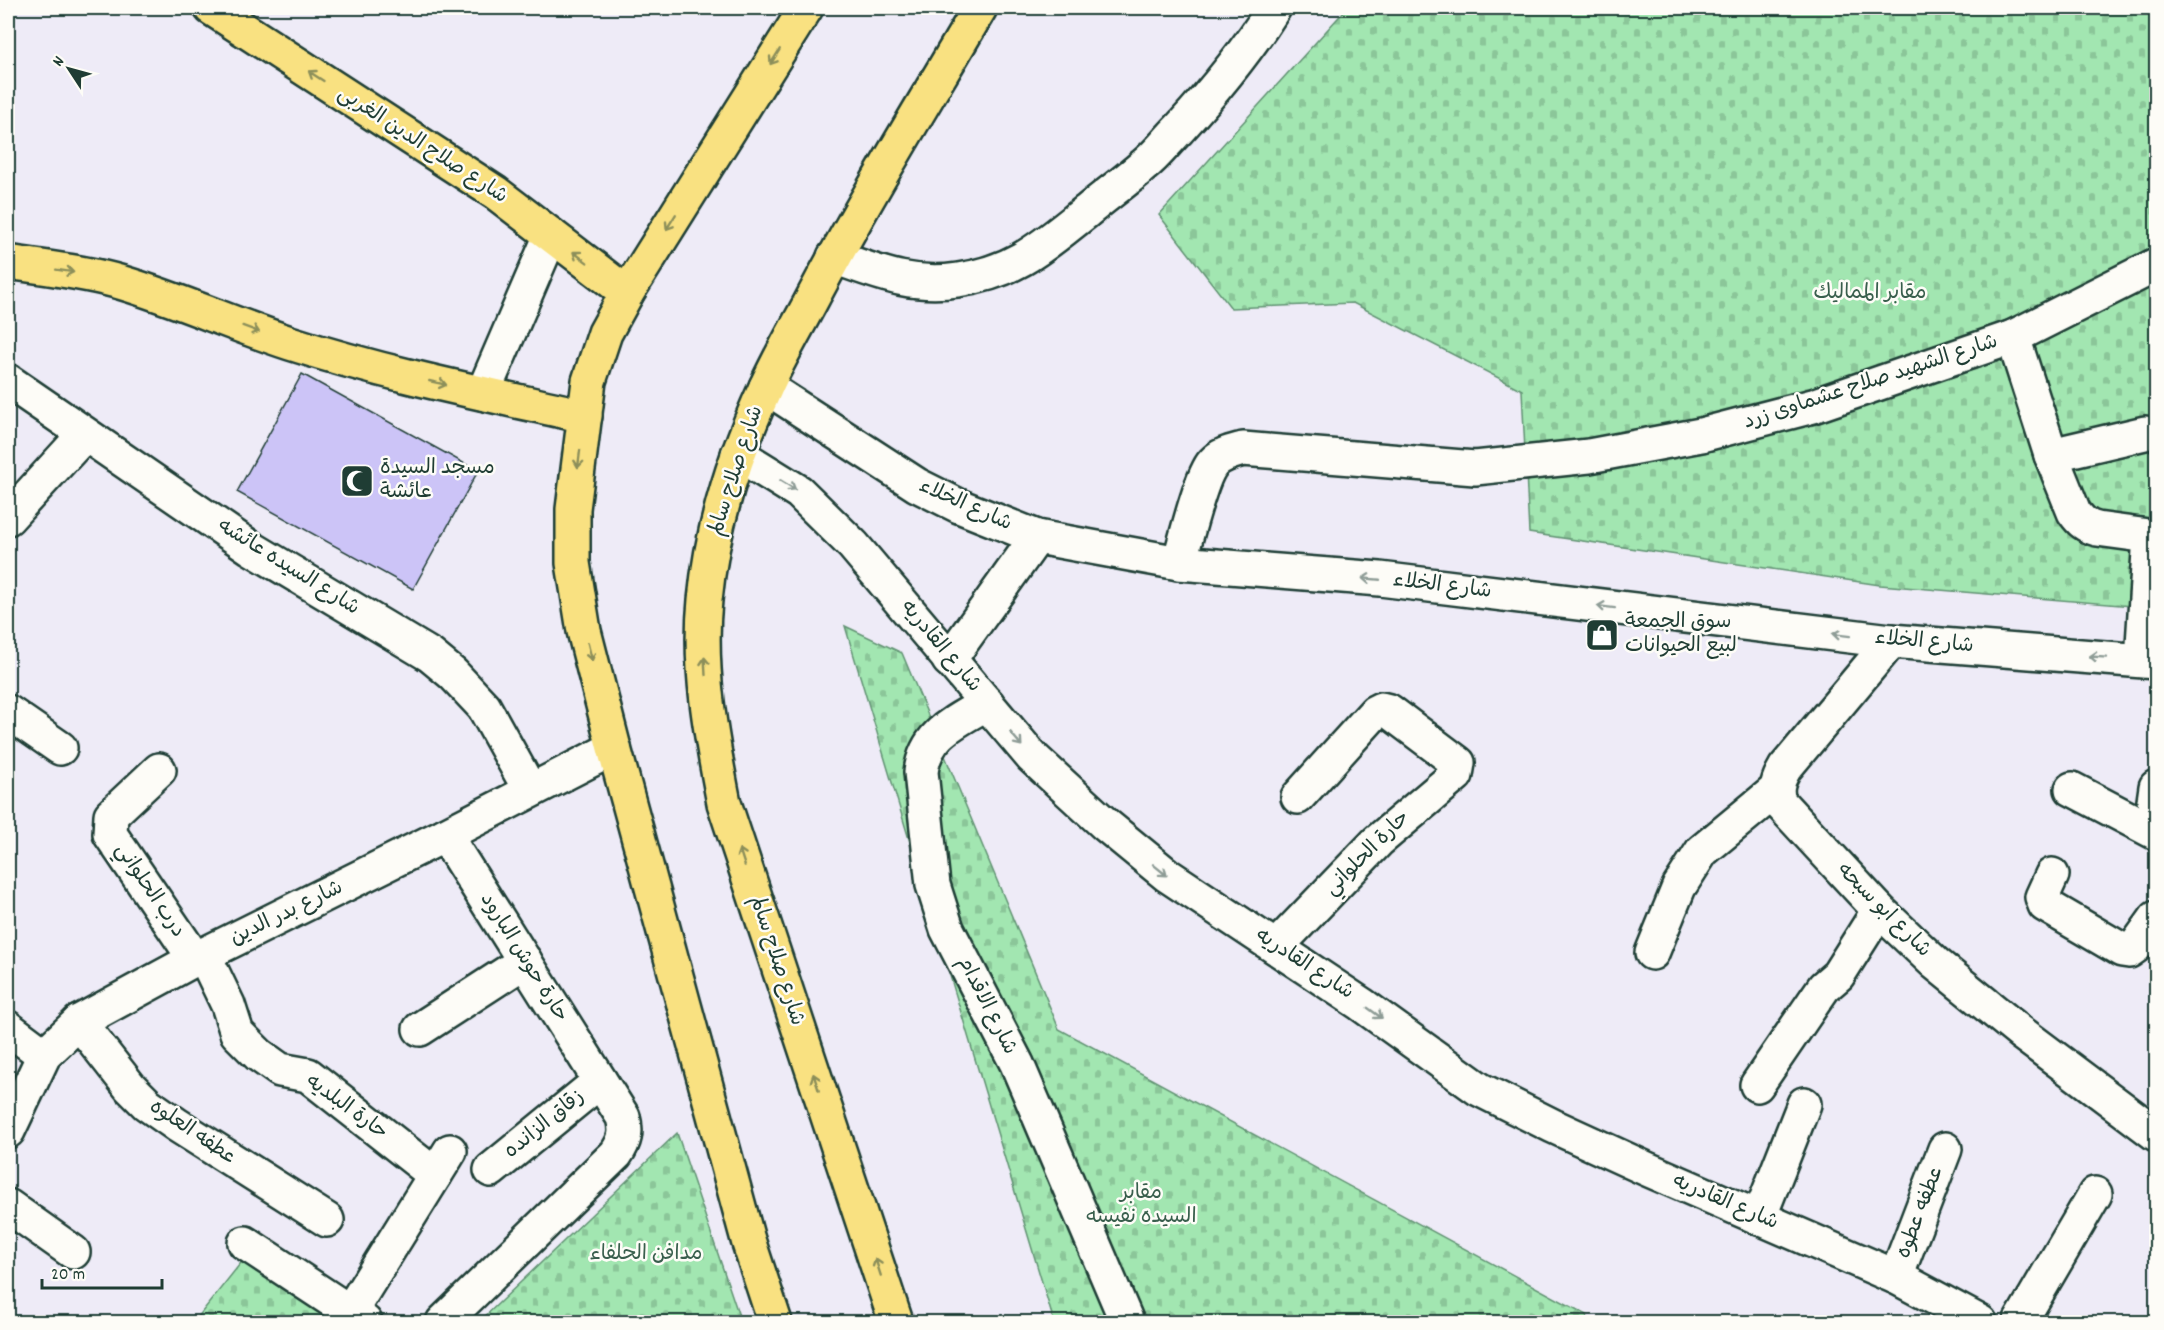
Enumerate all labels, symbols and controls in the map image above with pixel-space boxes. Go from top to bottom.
north arrow [39,39,99,99]
one-way arrow [768,48,780,65]
text: N [47,52,71,72]
one-way arrow [308,70,325,82]
street label: شارع صلاح الدين الغربى [331,80,513,212]
one-way arrow [665,213,677,230]
one-way arrow [573,251,589,264]
one-way arrow [55,266,75,277]
park label: مقابر المماليك [1814,279,1926,309]
one-way arrow [241,324,260,335]
street label: شارع الشهيد صلاح عشماوى زرد [1740,328,2002,438]
one-way arrow [429,377,448,389]
street label: شارع صلاح سالم [702,402,772,540]
one-way arrow [574,448,585,468]
place label: مسجد السيدة عائشة [380,454,495,508]
mosque icon: مسجد السيدة عائشة [339,463,375,499]
street label: شارع الخلاء [914,472,1016,540]
one-way arrow [779,480,796,492]
street label: شارع السيده عائشه [211,512,365,624]
street label: شارع الخلاء [1391,566,1493,608]
one-way arrow [1361,573,1381,584]
street label: شارع القادريه [892,594,988,700]
one-way arrow [1596,601,1616,612]
place label: سوق الجمعة لبيع الحيوانات [1625,608,1737,662]
shop icon: سوق الجمعة لبيع الحيوانات [1584,617,1620,653]
street label: شارع الخلاء [1873,624,1975,662]
one-way arrow [1832,629,1852,640]
one-way arrow [584,642,596,661]
one-way arrow [2089,651,2109,662]
one-way arrow [699,657,710,677]
one-way arrow [1010,731,1023,747]
street label: حارة الحلواني [1318,804,1418,904]
street label: درب الحلواني [105,838,192,945]
one-way arrow [735,848,746,867]
street label: شارع ابو سبحه [1829,857,1937,965]
one-way arrow [1152,863,1168,876]
street label: شارع بدر الدين [225,874,349,954]
street label: حارة حوش البارود [471,887,575,1029]
street label: شارع صلاح سالم [741,892,811,1030]
street label: شارع القادريه [1249,922,1359,1008]
street label: شارع الاقدام [948,952,1024,1060]
one-way arrow [1366,1007,1382,1019]
street label: حارة البلديه [299,1068,393,1148]
one-way arrow [810,1073,821,1092]
street label: زقاق الزانده [498,1083,592,1167]
street label: عطفه العلوه [143,1093,241,1173]
street label: عطفه عطوه [1890,1163,1952,1263]
street label: شارع القادريه [1667,1167,1783,1239]
park label: مقابر السيده نفيسه [1085,1179,1197,1233]
park label: مدافن الحلفاء [590,1240,702,1270]
scale bar [42,1252,162,1290]
one-way arrow [871,1258,882,1277]
text: 20 m [51,1263,85,1288]

